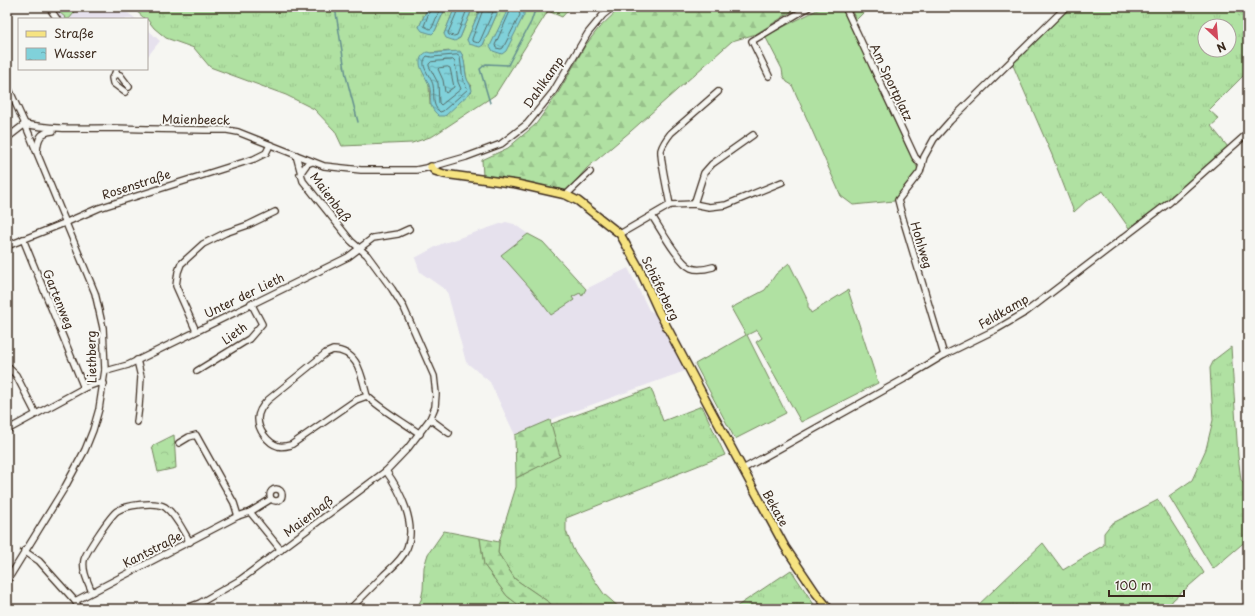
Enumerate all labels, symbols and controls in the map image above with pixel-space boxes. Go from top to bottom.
legend [18,18,148,70]
north arrow [1197,18,1237,58]
text: Straße [54,24,94,42]
text: N [1214,38,1229,57]
street label: Am Sportplatz [866,40,918,124]
text: Wasser [54,44,97,62]
street label: Dahlkamp [518,52,568,112]
street label: Maienbeeck [162,109,230,129]
street label: Rosenstraße [99,164,173,204]
street label: Maienbaß [306,168,356,226]
street label: Hohlweg [906,219,938,271]
street label: Schäferberg [638,253,684,323]
street label: Gartenweg [39,266,79,332]
street label: Unter der Lieth [201,268,287,322]
street label: Feldkamp [974,289,1032,333]
street label: Lieth [218,318,250,348]
street label: Liethberg [82,330,100,384]
street label: Bekate [759,487,793,529]
street label: Maienbaß [279,491,337,541]
street label: Kantstraße [119,526,185,572]
scale bar [1109,572,1184,598]
text: 100 m [1115,576,1152,594]

